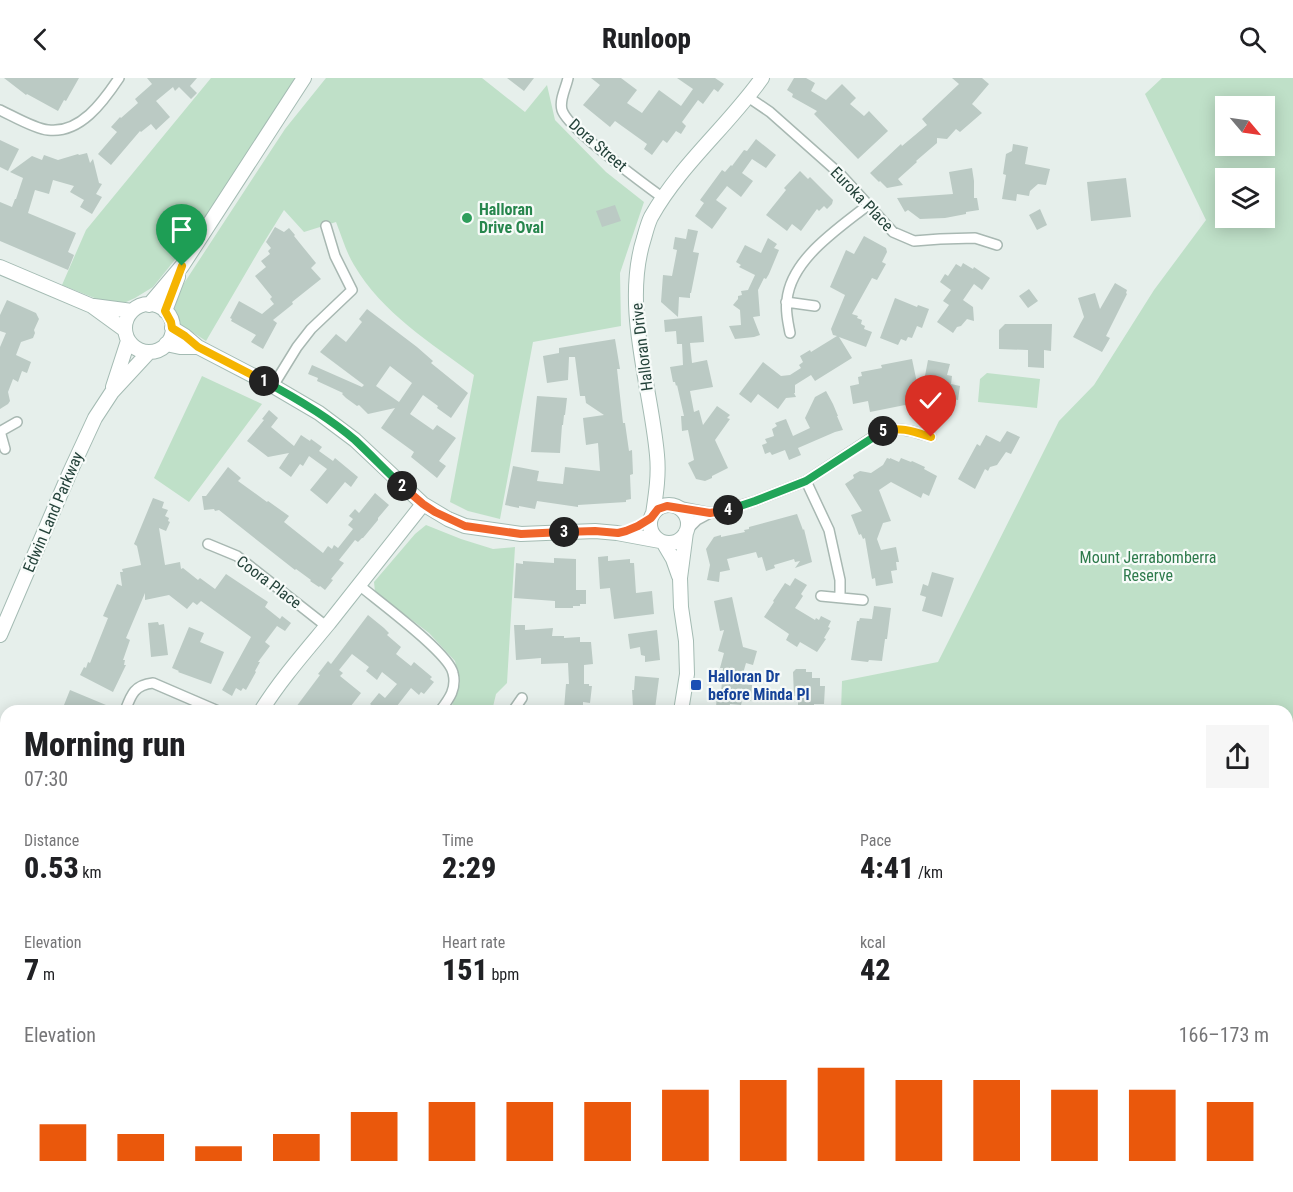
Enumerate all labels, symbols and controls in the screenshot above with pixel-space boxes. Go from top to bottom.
icon: back [24,23,57,56]
text: Runloop [602,23,691,55]
icon: search [1236,23,1269,56]
north arrow [1215,96,1275,156]
map controls [1215,96,1275,228]
street label: Dora Street [565,115,631,175]
street label: Euroka Place [827,163,897,235]
button: layers [1215,168,1275,228]
place label: Halloran Drive Oval [479,200,544,237]
pin [156,204,207,266]
marker: Halloran Drive Oval [460,211,474,225]
icon: arrive [165,213,198,246]
street label: Halloran Drive [627,302,657,392]
pin: 1 [249,366,279,396]
text: 1 [260,371,268,390]
pin [905,375,956,437]
icon: check [914,384,947,417]
pin: 5 [868,416,898,446]
text: 5 [879,421,887,440]
street label: Edwin Land Parkway [19,449,87,575]
pin: 2 [387,471,417,501]
text: 2 [398,476,406,495]
pin: 4 [713,495,743,525]
text: 4 [724,500,732,519]
pin: 3 [549,517,579,547]
text: 3 [560,522,568,541]
park label: Mount Jerrabomberra Reserve [1080,548,1216,585]
street label: Coora Place [233,552,305,612]
place label: Halloran Dr before Minda Pl [708,667,810,704]
marker: Halloran Dr before Minda Pl [689,678,703,692]
text: Morning run [24,725,186,764]
button: share [1206,725,1269,788]
text: 07:30 [24,767,68,791]
text: Distance [24,831,79,850]
text: Time [442,831,474,850]
text: Pace [860,831,891,850]
text: 0.53 [24,850,79,885]
text: 2:29 [442,850,496,885]
text: 4:41 [860,850,914,885]
text: km [79,863,102,882]
text: /km [914,863,943,882]
text: Elevation [24,933,82,952]
text: Heart rate [442,933,505,952]
text: kcal [860,933,886,952]
text: 7 [24,952,39,987]
text: 151 [442,952,488,987]
text: 42 [860,952,891,987]
text: m [39,965,55,984]
text: bpm [488,965,519,984]
text: Elevation [24,1023,96,1047]
text: 166–173 m [1179,1023,1269,1047]

